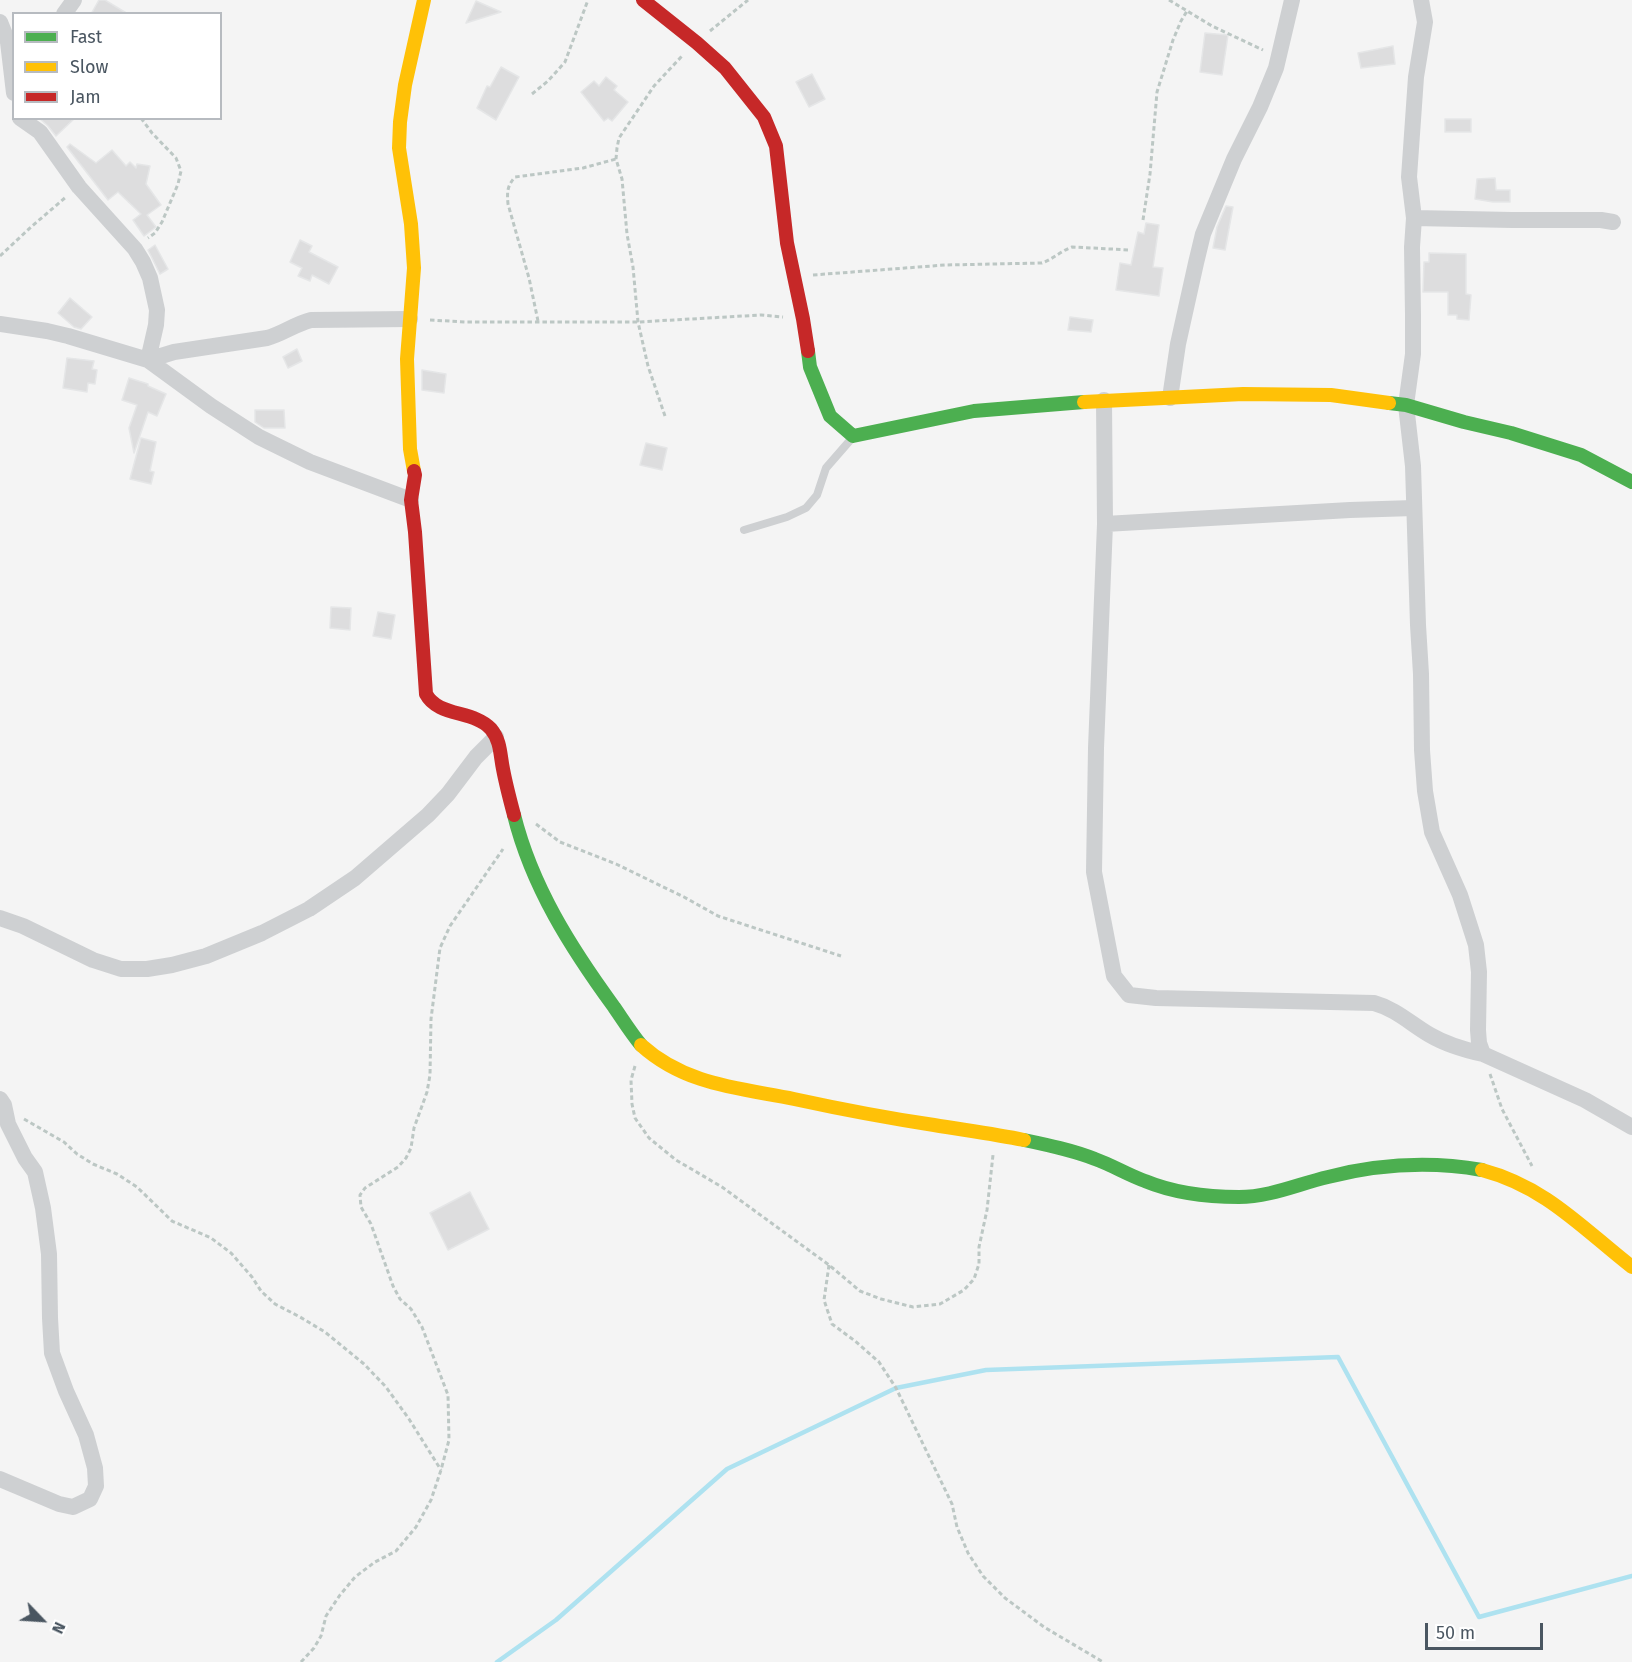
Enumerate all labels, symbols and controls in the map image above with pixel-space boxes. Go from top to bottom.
legend [12,12,222,120]
text: Fast [70,26,102,48]
text: Slow [70,56,108,78]
text: Jam [70,86,101,108]
north arrow [12,1590,72,1650]
scale bar [1428,1611,1546,1649]
text: N [48,1619,70,1637]
text: 50 m [1436,1622,1475,1644]

